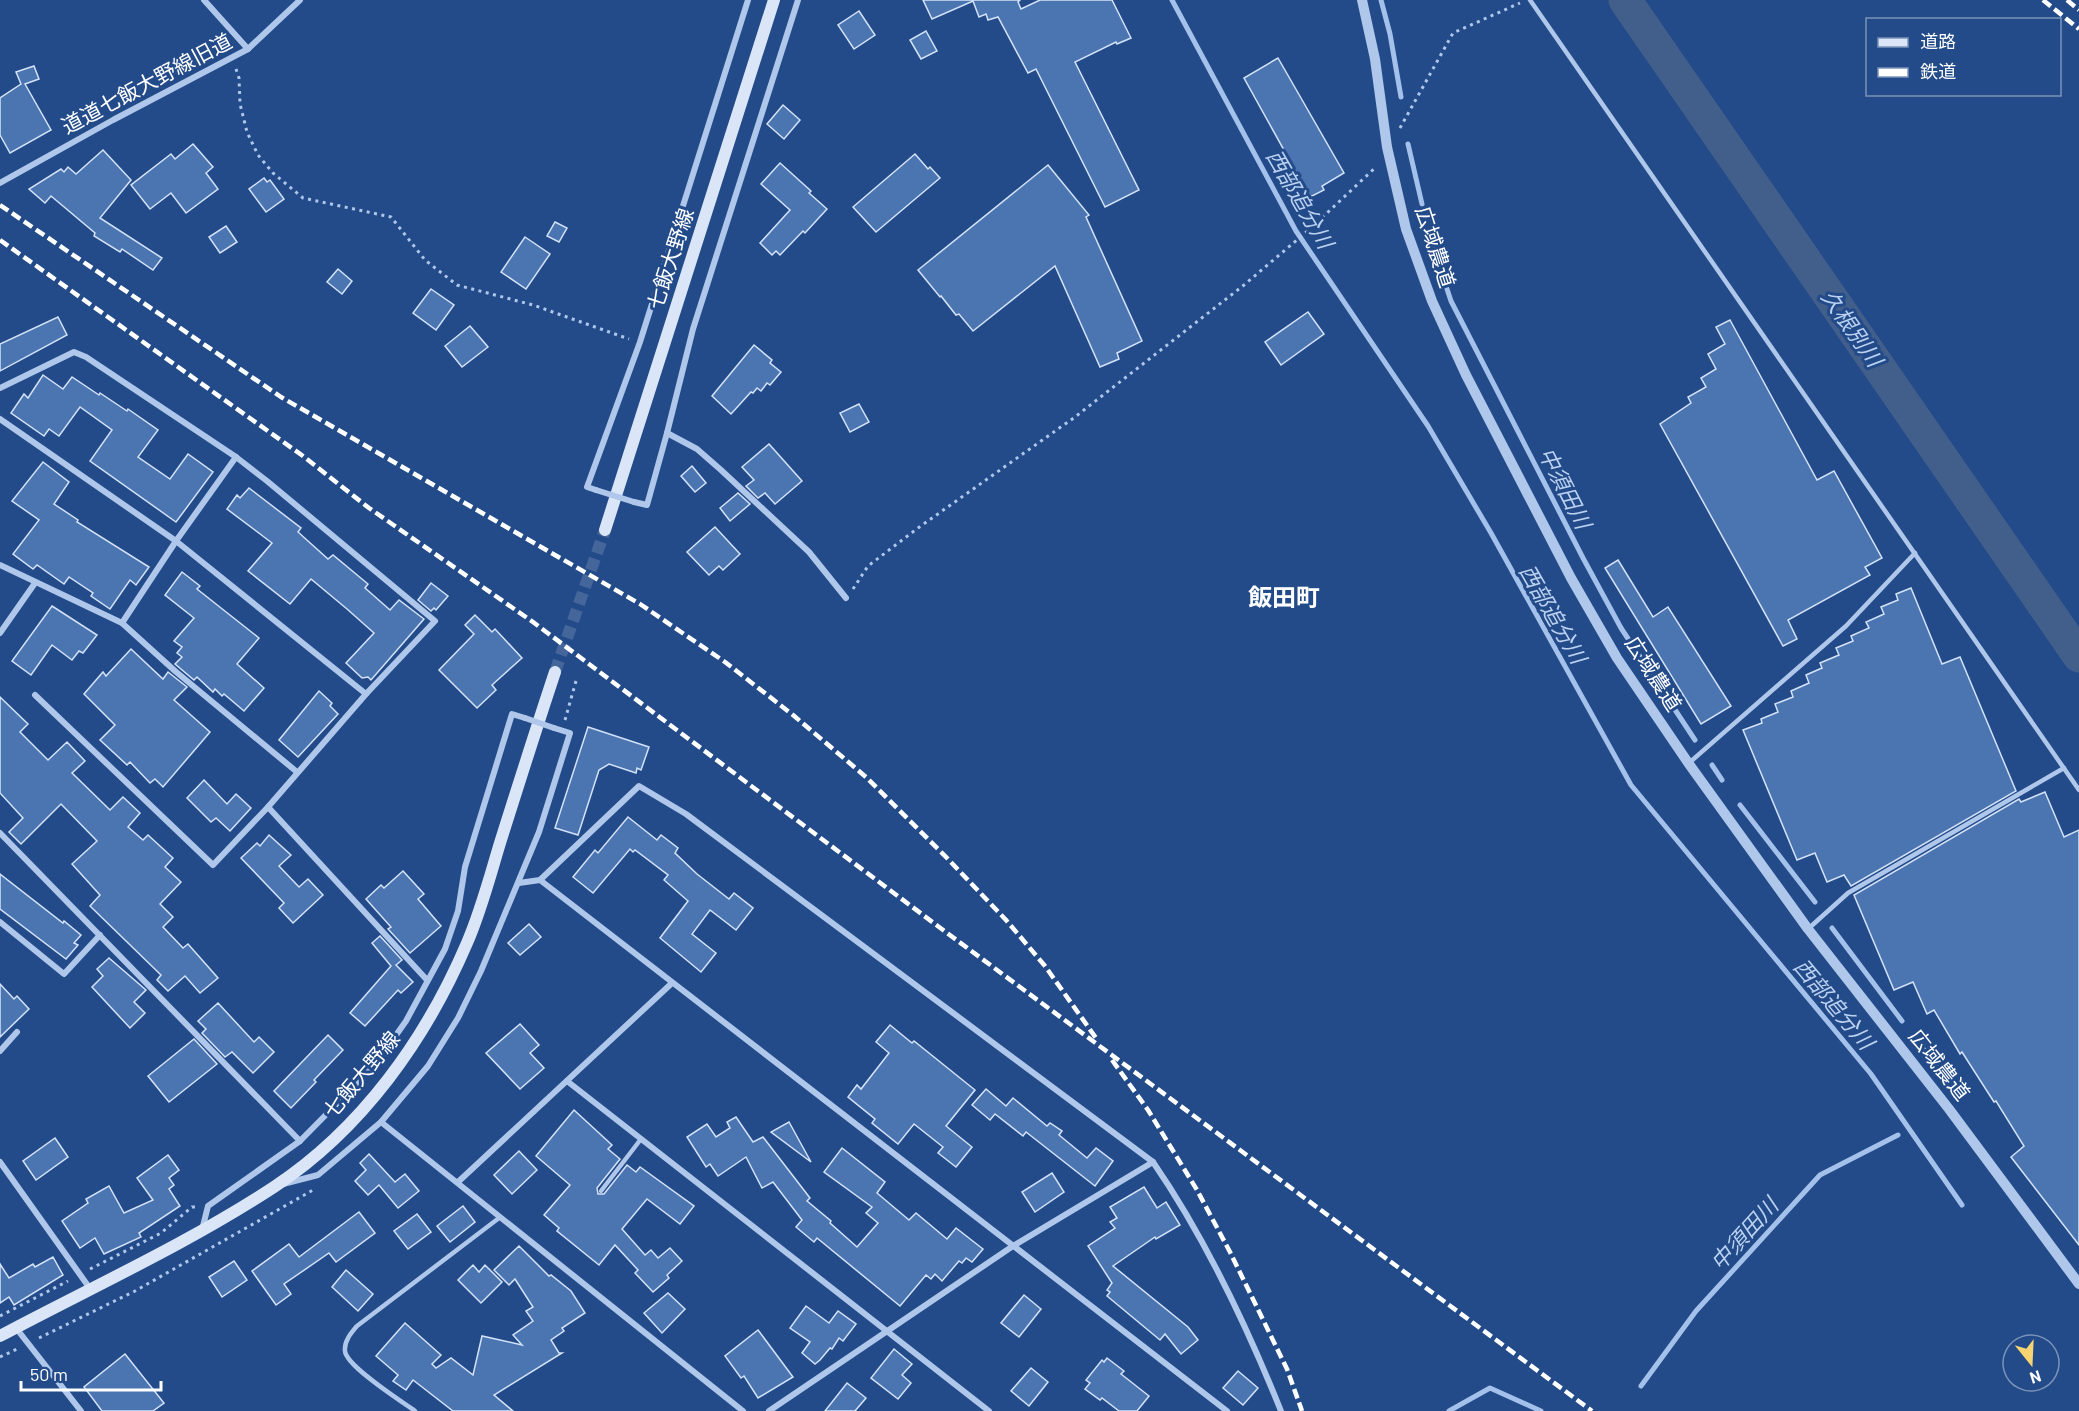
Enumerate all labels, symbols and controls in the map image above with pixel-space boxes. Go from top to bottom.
legend [1866,18,2061,96]
street label: 道道七飯大野線旧道 [57,27,236,138]
text: 道路 [1920,30,1956,52]
text: 鉄道 [1920,60,1956,82]
water label: 西部追分川 [1262,144,1341,254]
street label: 広域農道 [1412,203,1461,290]
street label: 七飯大野線 [641,205,698,312]
water label: 久根別川 [1817,284,1890,373]
water label: 中須田川 [1534,442,1598,534]
water label: 西部追分川 [1515,559,1594,669]
district label: 飯田町 [1248,582,1320,611]
street label: 広域農道 [1621,631,1688,715]
water label: 西部追分川 [1789,953,1881,1055]
street label: 広域農道 [1904,1023,1976,1105]
street label: 七飯大野線 [318,1026,404,1122]
water label: 中須田川 [1704,1190,1784,1275]
north arrow [2001,1333,2061,1393]
scale bar [21,1354,160,1392]
text: 50 m [30,1363,68,1385]
text: N [2028,1367,2044,1388]

